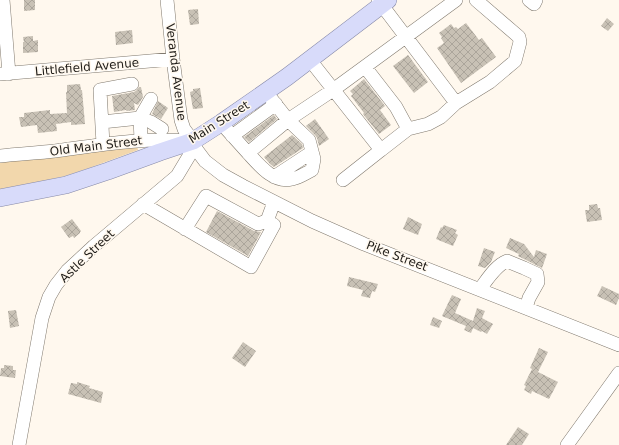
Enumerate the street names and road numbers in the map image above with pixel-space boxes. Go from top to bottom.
street label: Veranda Avenue [163,23,189,121]
street label: Littlefield Avenue [34,55,140,79]
street label: Main Street [186,98,252,146]
street label: Old Main Street [49,133,143,159]
street label: Astle Street [57,226,117,285]
street label: Pike Street [364,238,430,274]

